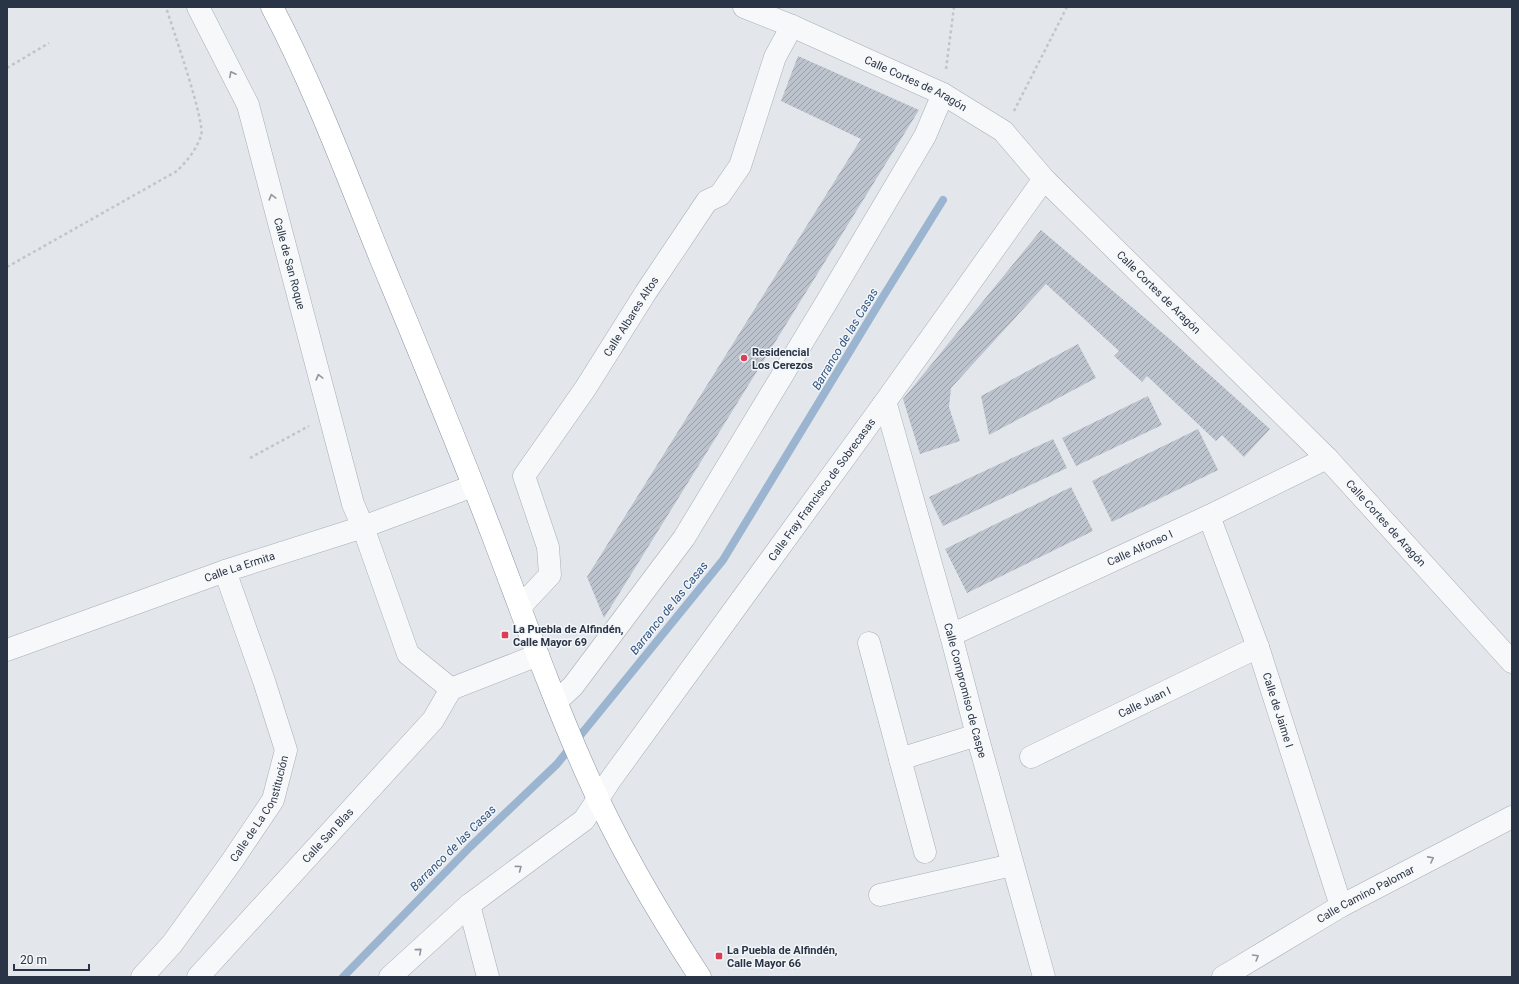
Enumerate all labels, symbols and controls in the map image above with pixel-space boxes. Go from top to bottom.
street label: Calle Cortes de Aragón [862,53,969,114]
one-way arrow [230,71,237,79]
one-way arrow [268,194,277,201]
street label: Calle de San Roque [271,216,308,311]
street label: Calle Cortes de Aragón [1114,248,1203,337]
street label: Calle Albares Altos [601,274,662,359]
water label: Barranco de las Casas [809,286,881,392]
place label: Residencial Los Cerezos [752,346,813,372]
marker: Residencial Los Cerezos [739,353,749,363]
one-way arrow [315,374,324,381]
street label: Calle Fray Francisco de Sobrecasas [766,416,878,564]
street label: Calle Cortes de Aragón [1343,477,1428,569]
street label: Calle Alfonso I [1105,528,1175,569]
street label: Calle La Ermita [203,549,277,585]
water label: Barranco de las Casas [627,559,711,657]
street label: Calle Compromiso de Caspe [941,621,989,760]
place label: La Puebla de Alfindén, Calle Mayor 69 [513,623,624,649]
marker: La Puebla de Alfindén, Calle Mayor 69 [500,630,510,640]
street label: Calle de Jaime I [1260,671,1296,749]
street label: Calle Juan I [1116,684,1173,721]
street label: Calle de La Constitución [227,754,291,864]
water label: Barranco de las Casas [407,802,499,894]
street label: Calle San Blas [300,805,356,866]
one-way arrow [1426,857,1434,864]
street label: Calle Camino Palomar [1315,863,1417,926]
one-way arrow [514,866,521,873]
place label: La Puebla de Alfindén, Calle Mayor 66 [727,944,838,970]
scale bar [14,946,89,972]
one-way arrow [414,949,422,956]
marker: La Puebla de Alfindén, Calle Mayor 66 [714,951,724,961]
text: 20 m [20,953,47,967]
one-way arrow [1252,954,1259,961]

